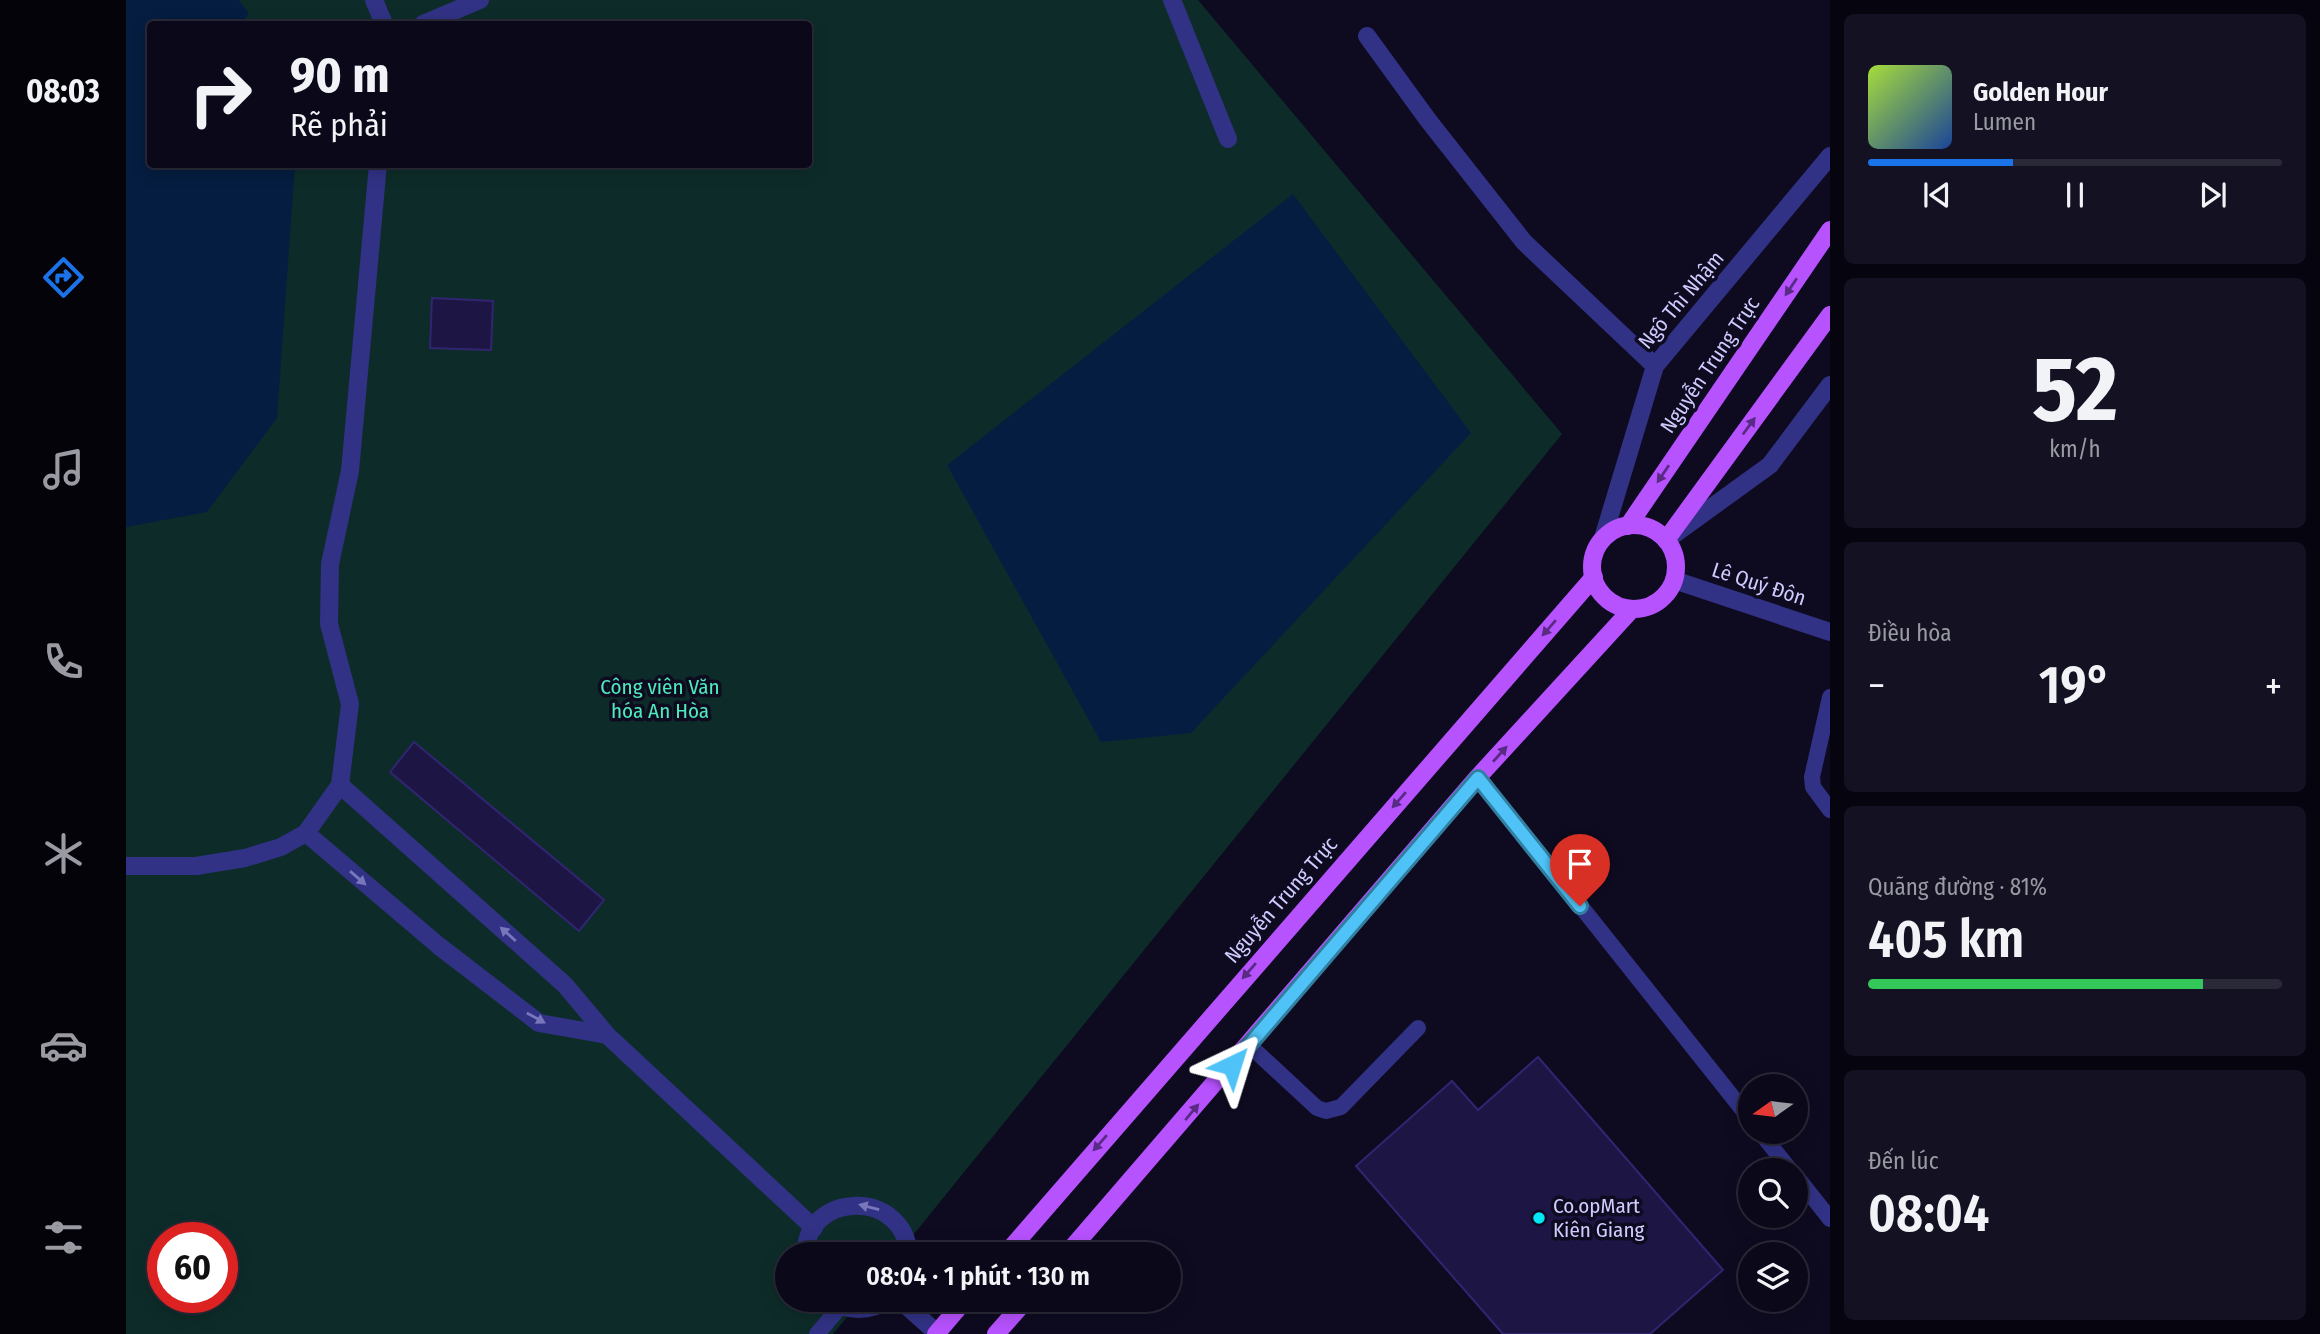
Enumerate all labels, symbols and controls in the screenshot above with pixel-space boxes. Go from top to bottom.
text: 90 m [290,46,390,105]
icon: right [175,49,266,140]
text: 08:03 [26,72,100,110]
text: Golden Hour [1973,77,2108,108]
text: Rẽ phải [290,106,388,144]
text: Lumen [1973,108,2036,136]
icon: previous [1918,176,1956,214]
icon: pause [2056,176,2094,214]
icon: next [2194,176,2232,214]
street label: Ngô Thì Nhậm [1633,246,1729,354]
icon: directions [39,253,88,302]
one-way arrow [1785,277,1798,296]
street label: Nguyễn Trung Trực [1655,292,1765,438]
text: 52 [2032,335,2118,444]
one-way arrow [1742,417,1757,435]
text: km/h [2049,435,2101,463]
icon: music [39,445,88,494]
one-way arrow [1657,465,1670,484]
street label: Lê Quý Đôn [1709,557,1809,611]
text: Điều hòa [1868,619,1952,647]
one-way arrow [1542,620,1557,637]
icon: phone [39,637,88,686]
text: 19° [2039,654,2111,717]
text: − [1868,663,1885,709]
text: + [2265,663,2282,709]
park label: Công viên Văn hóa An Hòa [600,674,720,724]
one-way arrow [1492,745,1508,762]
one-way arrow [1391,791,1407,809]
icon: climate [39,829,88,878]
street label: Nguyễn Trung Trực [1219,832,1343,968]
pin [1550,834,1610,906]
icon: arrive [1561,845,1599,883]
one-way arrow [349,870,367,885]
text: Quãng đường · 81% [1868,873,2047,901]
text: 405 km [1868,908,2024,971]
one-way arrow [500,927,517,942]
one-way arrow [1241,962,1257,980]
one-way arrow [526,1012,546,1024]
icon: car [39,1021,88,1070]
position arrow [1195,1028,1269,1102]
north arrow [1738,1074,1808,1144]
map controls [1738,1074,1808,1312]
one-way arrow [1184,1103,1199,1120]
one-way arrow [1092,1134,1108,1152]
text: Đến lúc [1868,1147,1938,1175]
button: search [1738,1158,1808,1228]
text: 08:04 [1868,1182,1989,1245]
place label: Co.opMart Kiên Giang [1553,1193,1644,1243]
one-way arrow [858,1202,880,1213]
marker: Co.opMart Kiên Giang [1531,1210,1547,1226]
icon: filters [39,1213,88,1262]
speed limit sign: 60 [147,1222,238,1313]
button: layers [1738,1242,1808,1312]
text: 08:04 · 1 phút · 130 m [866,1261,1090,1292]

